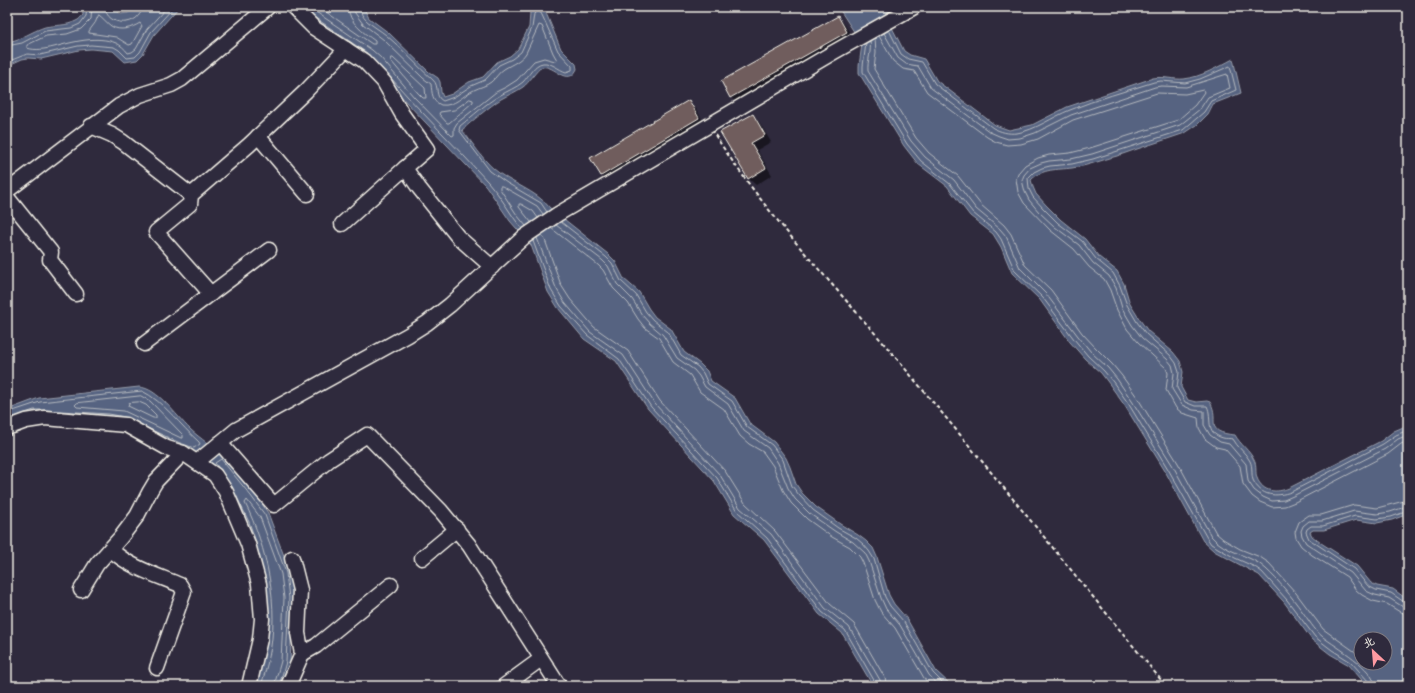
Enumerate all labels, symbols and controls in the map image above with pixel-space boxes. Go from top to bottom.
north arrow [1353,631,1393,671]
text: 北 [1361,633,1377,652]

